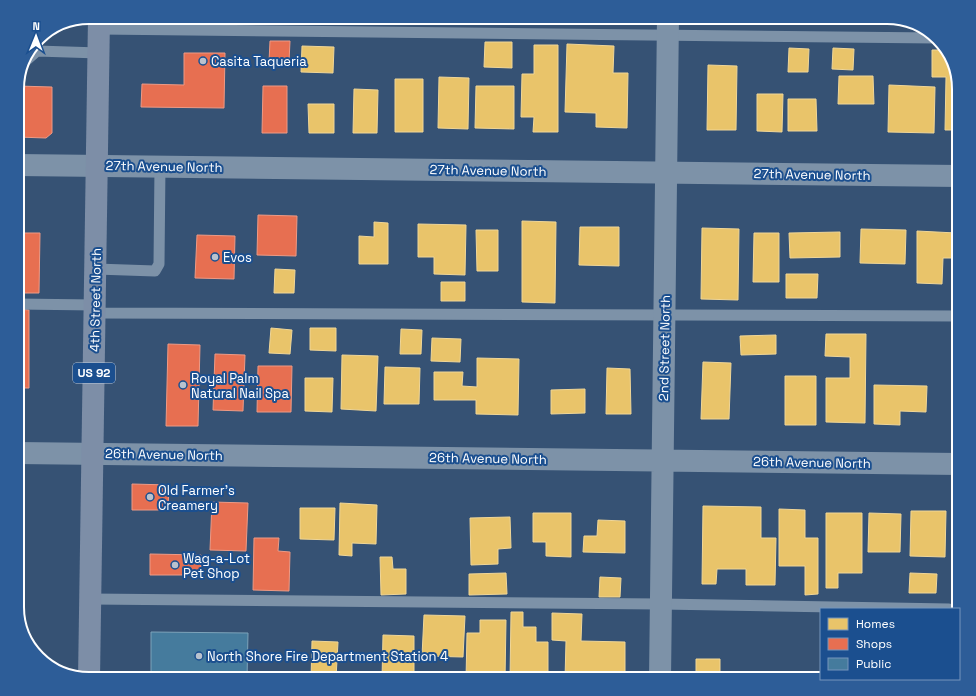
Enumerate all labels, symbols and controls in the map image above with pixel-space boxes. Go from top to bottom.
north arrow [16,16,56,56]
text: N [32,19,40,33]
place label: Casita Taqueria [211,53,307,70]
marker: Casita Taqueria [198,56,208,66]
street label: 27th Avenue North [105,157,223,176]
street label: 27th Avenue North [429,161,547,180]
street label: 27th Avenue North [753,165,871,184]
street label: 4th Street North [86,248,105,352]
place label: Evos [223,249,252,266]
marker: Evos [210,252,220,262]
street label: 2nd Street North [655,295,674,401]
road number: US 92 [73,363,115,383]
place label: Royal Palm Natural Nail Spa [191,370,289,402]
marker: Royal Palm Natural Nail Spa [178,380,188,390]
street label: 26th Avenue North [105,445,223,464]
street label: 26th Avenue North [429,449,547,468]
street label: 26th Avenue North [753,453,871,472]
place label: Old Farmer's Creamery [158,482,235,514]
marker: Old Farmer's Creamery [145,492,155,502]
place label: Wag-a-Lot Pet Shop [183,550,250,582]
marker: Wag-a-Lot Pet Shop [170,560,180,570]
legend [820,608,960,680]
text: Homes [856,616,895,632]
text: Shops [856,636,892,652]
place label: North Shore Fire Department Station 4 [207,648,448,665]
marker: North Shore Fire Department Station 4 [194,651,204,661]
text: Public [856,656,891,672]

